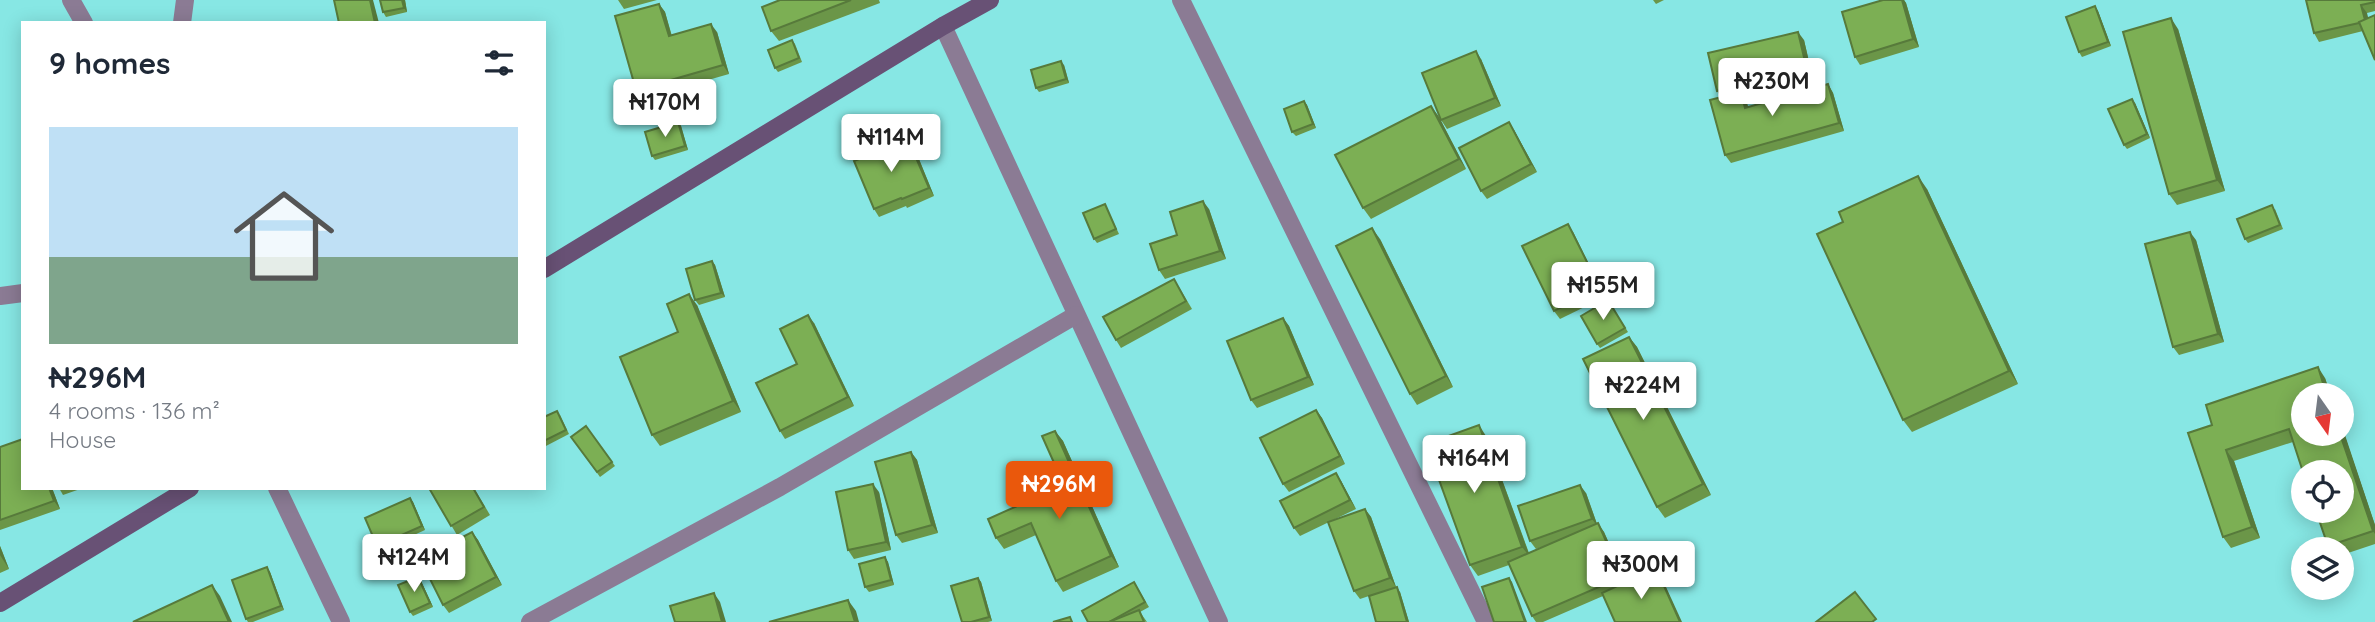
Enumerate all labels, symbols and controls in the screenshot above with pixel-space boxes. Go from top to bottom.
text: 9 homes [49,44,171,82]
icon: filters [480,44,518,82]
pin: ₦230M [1723,58,1821,118]
text: ₦230M [1734,66,1810,95]
pin: ₦170M [616,80,714,139]
text: ₦170M [629,87,701,116]
pin: ₦114M [842,114,940,174]
text: ₦114M [857,122,925,151]
icon: home [221,173,347,299]
pin: ₦155M [1554,262,1652,322]
text: ₦155M [1567,270,1639,299]
text: ₦296M [49,358,146,396]
pin: ₦224M [1594,362,1692,422]
text: ₦224M [1605,370,1681,399]
north arrow [2291,383,2354,446]
map controls [2291,383,2354,600]
text: 4 rooms · 136 m² [49,396,220,425]
text: House [49,425,116,454]
pin: ₦164M [1425,435,1523,495]
text: ₦164M [1439,443,1509,472]
button: locate [2291,460,2354,523]
pin: ₦296M [1010,462,1108,521]
text: ₦296M [1022,469,1096,498]
pin: ₦124M [365,534,463,594]
button: layers [2291,537,2354,600]
text: ₦124M [378,542,450,571]
pin: ₦300M [1592,542,1690,601]
text: ₦300M [1603,549,1679,578]

